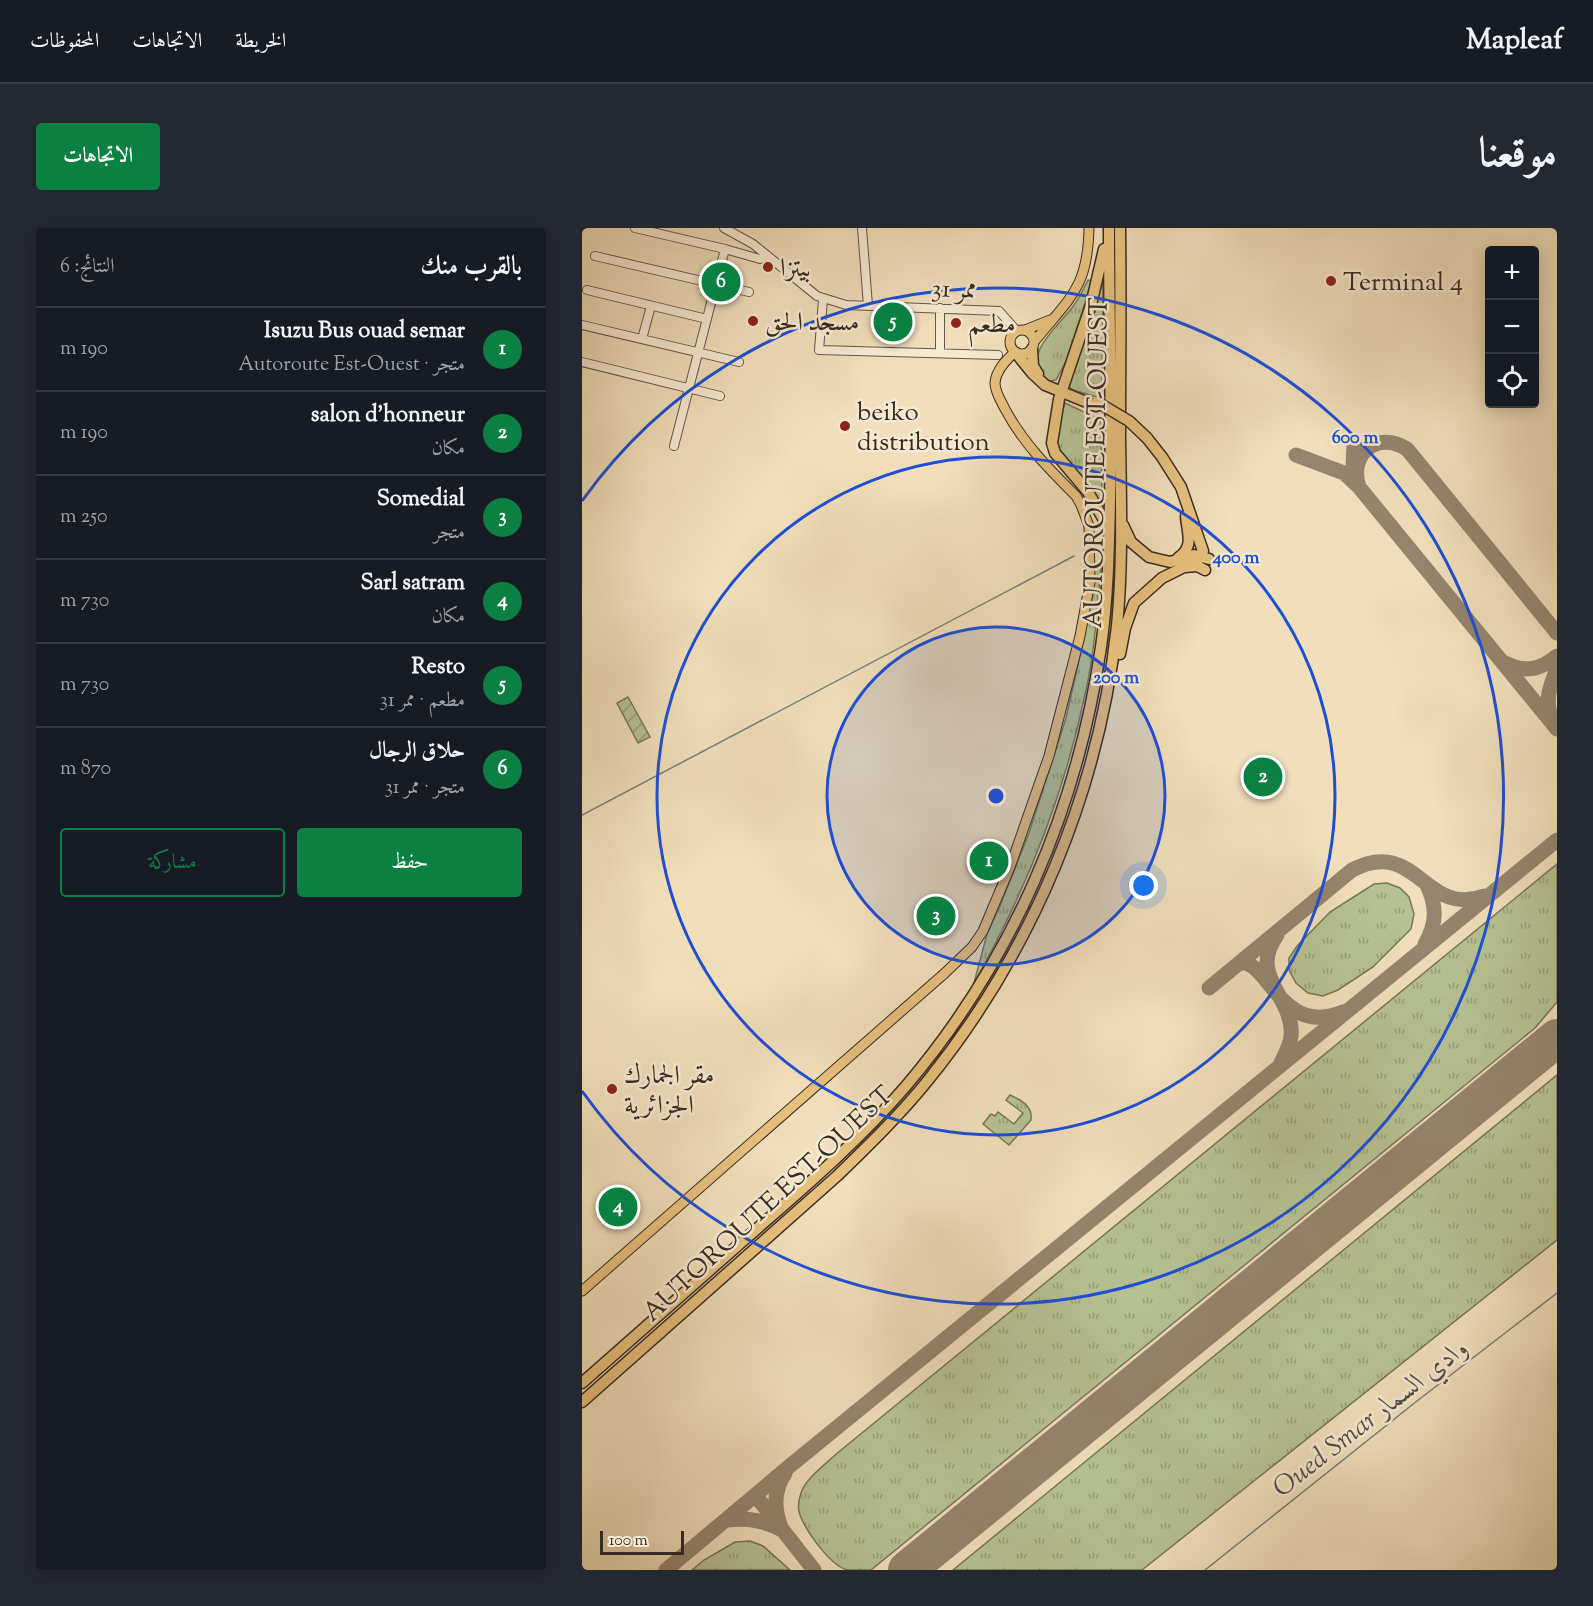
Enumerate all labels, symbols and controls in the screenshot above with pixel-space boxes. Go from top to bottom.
text: Mapleaf [1466,21,1563,61]
text: المحفوظات [30,27,99,57]
text: الاتجاهات [132,27,202,57]
text: الخريطة [235,27,286,57]
button: الاتجاهات [36,123,160,190]
text: موقعنا [1479,126,1557,186]
map controls [1485,246,1539,408]
button: + [1485,246,1539,300]
text: بالقرب منك [420,249,522,286]
place label: بيتزا [780,251,811,288]
text: النتائج: 6 [60,253,115,282]
pin: 6 [702,260,740,304]
marker: بيتزا [761,260,775,274]
place label: Terminal 4 [1343,265,1463,302]
street label: ممر 31 [930,271,977,310]
marker: Terminal 4 [1324,274,1338,288]
street label: AUTOROUTE EST-OUEST [1076,297,1119,629]
pin: 5 [874,300,912,344]
button: − [1485,300,1539,354]
place label: مسجد الحق [765,305,859,342]
place label: مطعم [968,307,1016,348]
marker: مسجد الحق [746,314,760,328]
text: Isuzu Bus ouad semar [264,316,465,348]
marker: مطعم [949,316,963,330]
text: 190 m [60,335,108,364]
text: 1 [499,335,506,364]
text: متجر · Autoroute Est-Ouest [238,351,465,380]
button: locate [1485,354,1539,408]
place label: beiko distribution [857,395,990,462]
text: salon d'honneur [311,400,465,432]
text: 190 m [60,419,108,448]
text: 2 [498,419,507,448]
marker: beiko distribution [838,419,852,433]
text: 600 m [1332,426,1378,452]
text: مكان [431,435,465,464]
text: Somedial [377,484,465,516]
text: 250 m [60,503,108,532]
text: 3 [498,503,507,532]
text: متجر [433,519,465,548]
text: 400 m [1212,546,1259,572]
text: Sarl satram [360,568,465,600]
text: 730 m [60,587,109,616]
text: 4 [497,587,508,616]
text: مكان [431,603,465,632]
text: Resto [411,652,465,684]
text: 200 m [1093,666,1139,692]
text: 730 m [60,671,109,700]
text: 5 [499,671,506,700]
text: مطعم · ممر 31 [380,687,465,716]
text: حلاق الرجال [369,736,465,768]
pin: 2 [1244,754,1282,800]
text: 870 m [60,755,111,784]
text: 6 [498,755,507,784]
text: متجر · ممر 31 [385,774,465,803]
centre of rings [986,786,1006,806]
button: مشاركة [60,828,285,897]
button: حفظ [297,828,522,897]
pin: 1 [970,838,1008,884]
your location [1129,871,1158,900]
pin: 3 [916,894,956,938]
place label: مقر الجمارك الجزائرية [624,1058,714,1125]
street label: AUTOROUTE EST-OUEST [635,1078,902,1331]
marker: مقر الجمارك الجزائرية [605,1082,619,1096]
pin: 4 [598,1184,638,1230]
water label: Oued Smar وادي السمار [1265,1330,1478,1508]
scale bar [600,1528,684,1556]
text: 100 m [609,1530,648,1553]

